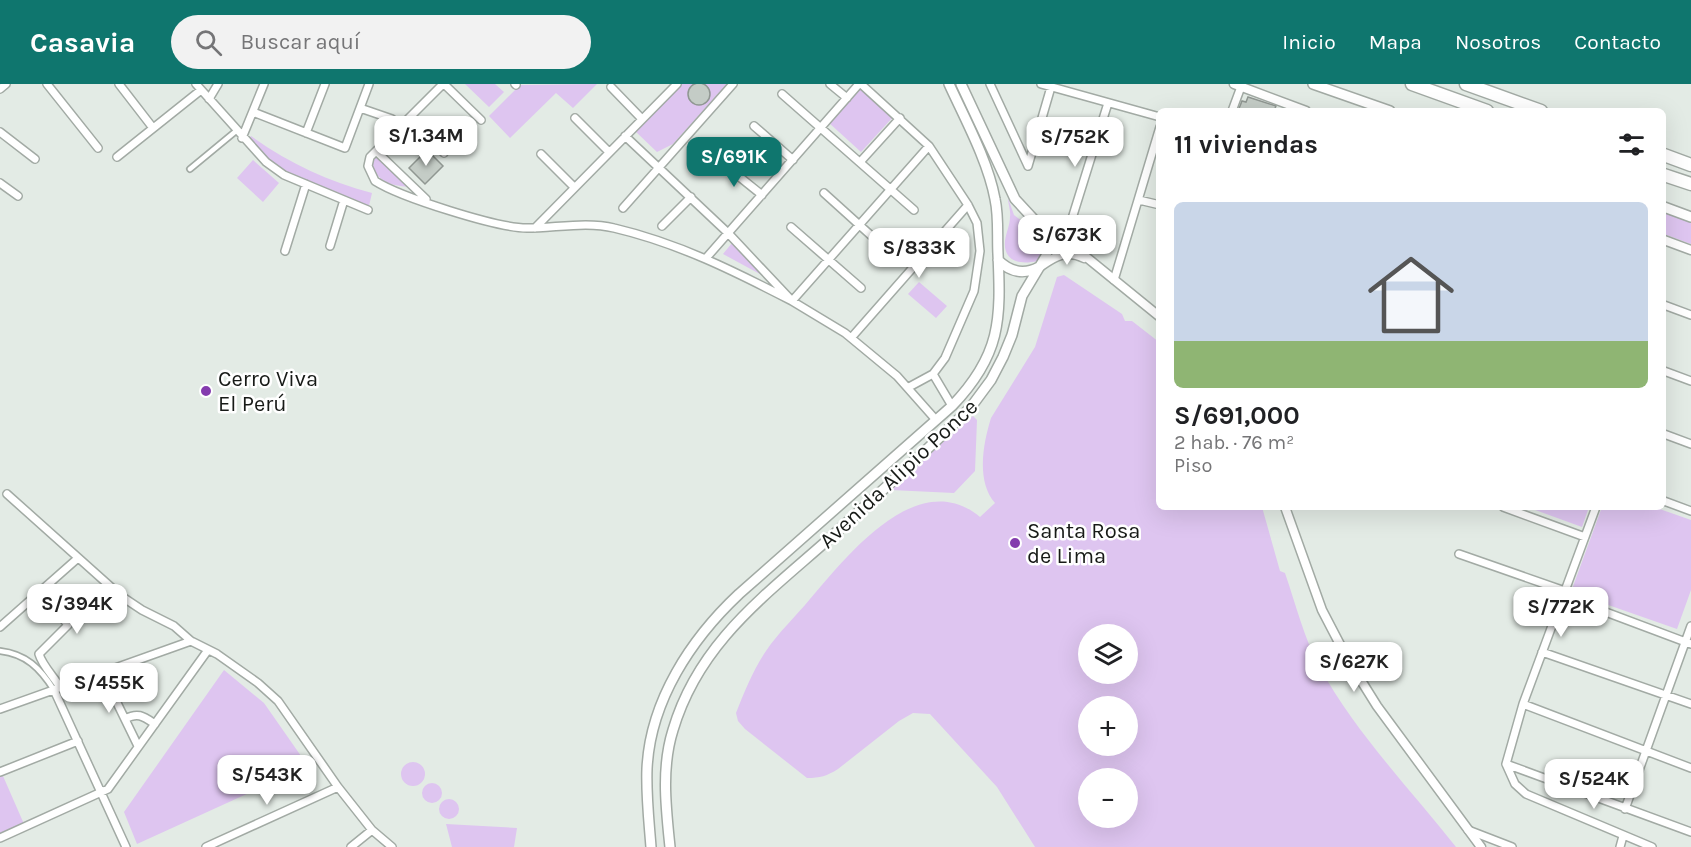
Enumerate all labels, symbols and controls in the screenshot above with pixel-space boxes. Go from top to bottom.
search box [171,15,591,69]
text: Casavia [30,26,135,59]
icon: search [192,26,225,59]
text: Buscar aquí [240,29,360,55]
text: Inicio [1282,30,1336,54]
text: Mapa [1369,30,1422,54]
text: Nosotros [1455,30,1541,54]
text: Contacto [1574,30,1661,54]
pin: S/1.34M [371,116,481,167]
pin: S/752K [1026,117,1124,168]
text: S/1.34M [388,124,464,147]
text: S/752K [1041,125,1109,148]
icon: filters [1615,128,1648,161]
text: 11 viviendas [1174,129,1318,160]
pin: S/691K [685,137,783,188]
text: S/691K [701,145,767,168]
pin: S/673K [1018,215,1116,266]
text: S/673K [1032,223,1102,246]
pin: S/833K [870,228,968,279]
text: S/833K [882,236,956,259]
icon: home [1357,241,1465,349]
place label: Cerro Viva El Perú [218,366,318,417]
marker: Cerro Viva El Perú [199,384,213,398]
street label: Avenida Alipio Ponce [814,394,983,554]
text: S/691,000 [1174,400,1300,431]
text: 2 hab. · 76 m² [1174,431,1294,454]
text: Piso [1174,454,1212,477]
place label: Santa Rosa de Lima [1027,518,1140,569]
marker: Santa Rosa de Lima [1008,536,1022,550]
pin: S/394K [28,584,126,635]
pin: S/772K [1512,587,1610,638]
text: S/394K [41,592,113,615]
text: S/772K [1527,595,1595,618]
map controls [1078,624,1138,828]
button: layers [1078,624,1138,684]
pin: S/627K [1305,642,1403,693]
text: S/627K [1319,650,1389,673]
pin: S/455K [60,663,158,714]
text: S/455K [74,671,144,694]
button: + [1078,696,1138,756]
pin: S/543K [218,755,316,806]
pin: S/524K [1545,759,1643,810]
text: S/543K [231,763,303,786]
text: S/524K [1559,767,1629,790]
button: − [1078,768,1138,828]

